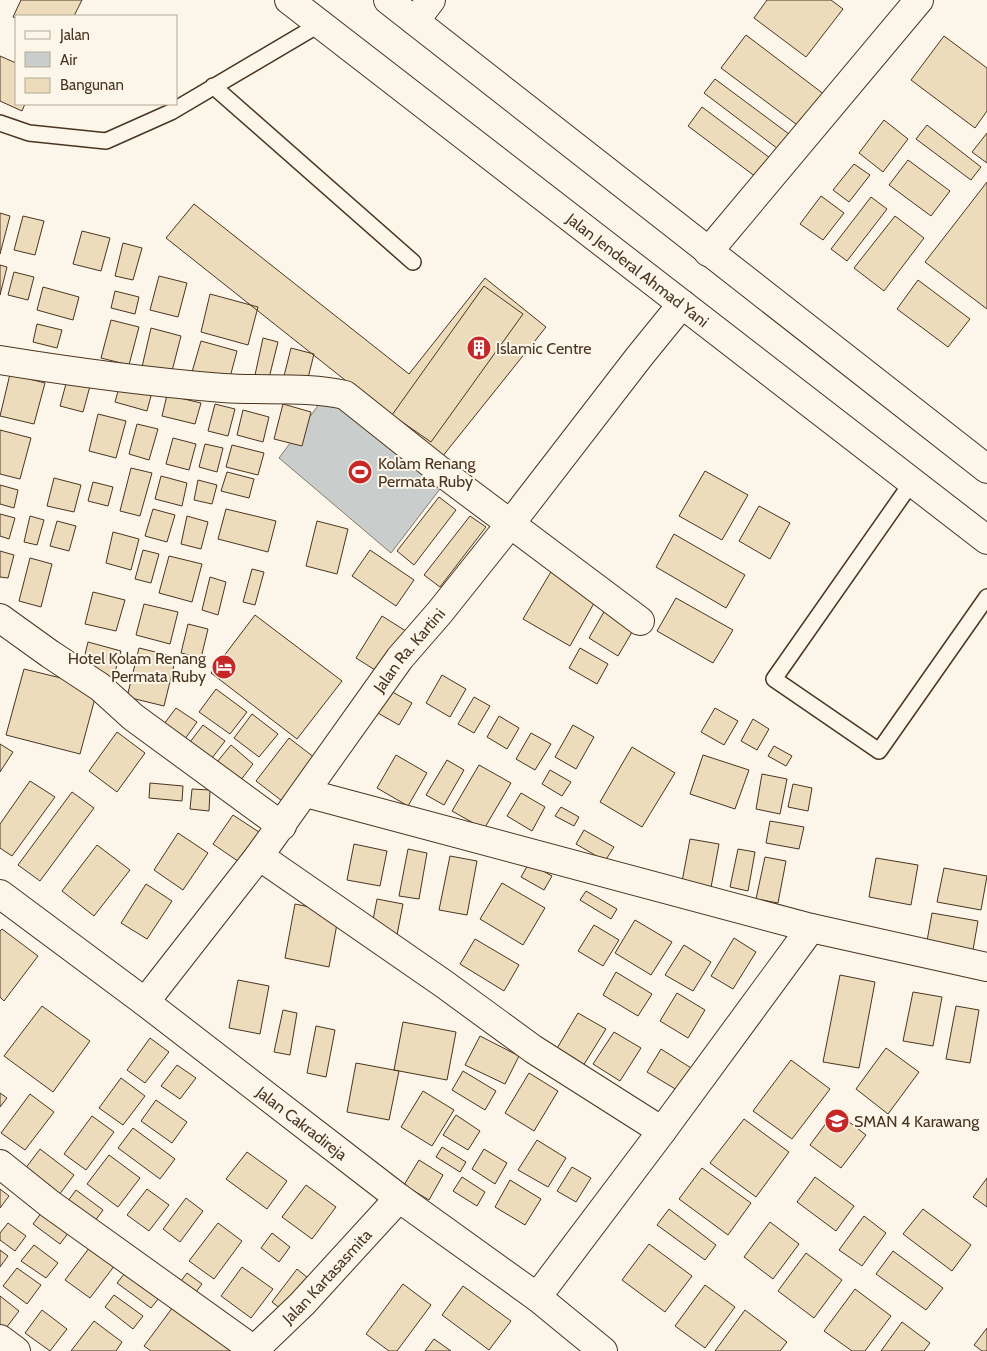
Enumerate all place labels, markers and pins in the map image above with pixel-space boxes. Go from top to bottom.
building icon: Islamic Centre [466,335,492,361]
place label: Islamic Centre [496,339,591,358]
place label: Kolam Renang Permata Ruby [378,454,477,491]
sports icon: Kolam Renang Permata Ruby [347,459,373,485]
place label: Hotel Kolam Renang Permata Ruby [68,649,207,686]
hotel icon: Hotel Kolam Renang Permata Ruby [211,654,237,680]
school or university icon: SMAN 4 Karawang [824,1108,850,1134]
place label: SMAN 4 Karawang [854,1112,980,1131]

